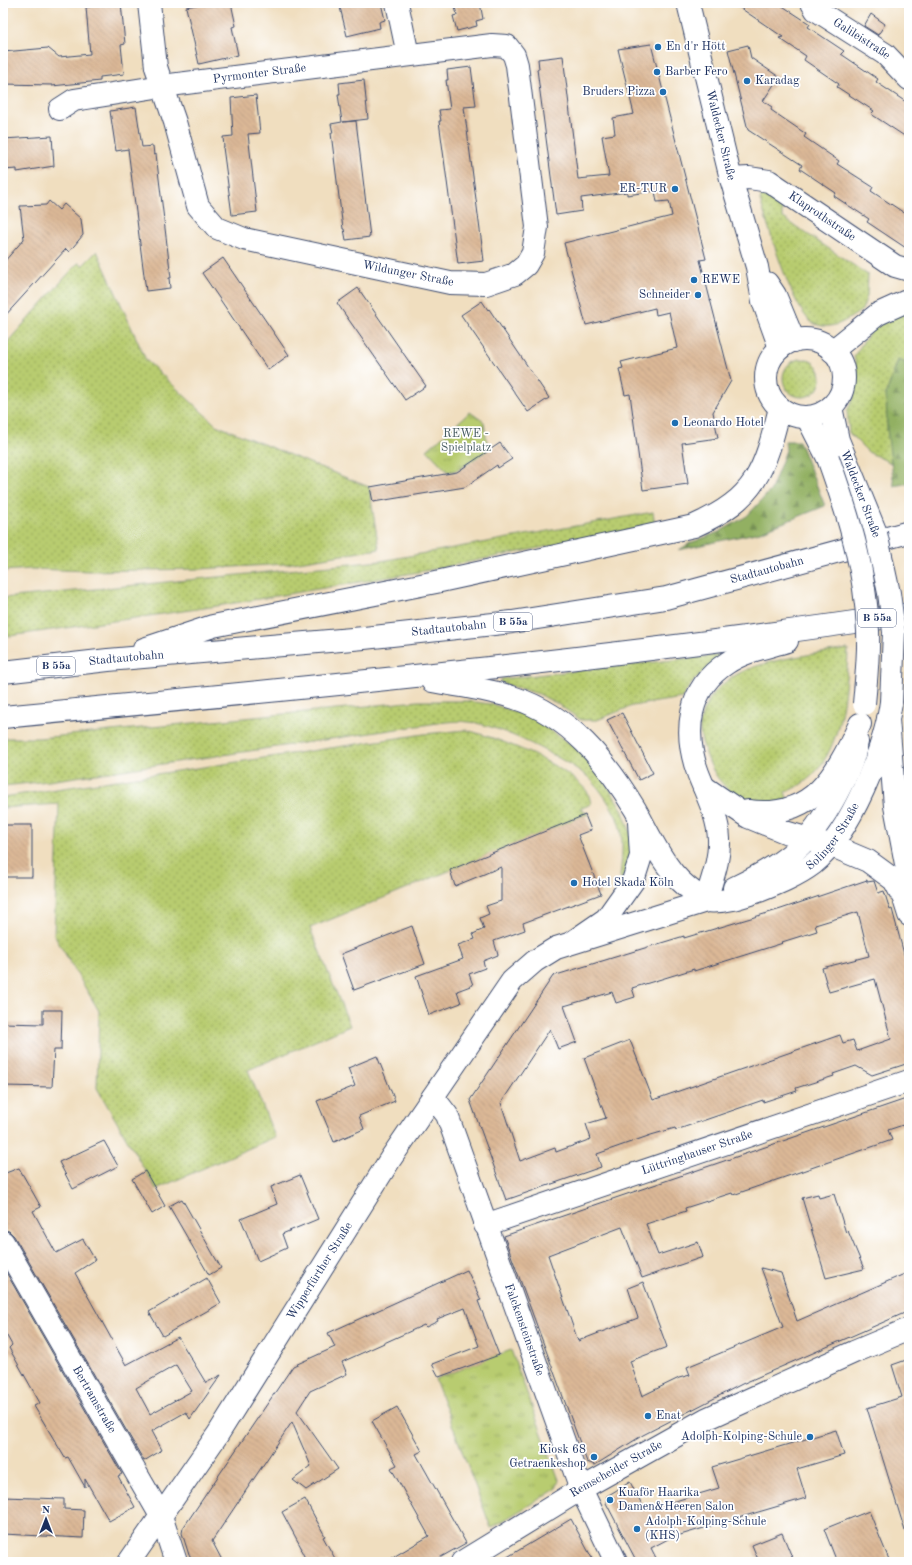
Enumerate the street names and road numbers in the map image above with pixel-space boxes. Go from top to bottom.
street label: Galileistraße [831,16,893,62]
street label: Pyrmonter Straße [212,62,307,86]
street label: Waldecker Straße [703,89,737,182]
street label: Klaprothstraße [786,190,858,244]
street label: Wildunger Straße [361,259,455,289]
street label: Waldecker Straße [838,449,882,540]
street label: Stadtautobahn [729,555,806,586]
road number: B 55a [858,609,896,627]
road number: B 55a [494,613,532,631]
street label: Stadtautobahn [411,619,488,639]
street label: Stadtautobahn [88,649,165,668]
road number: B 55a [37,657,75,675]
street label: Solinger Straße [804,801,862,873]
street label: Lüttringhauser Straße [640,1128,755,1177]
street label: Wipperfürther Straße [285,1220,355,1322]
street label: Falckensteinstraße [502,1282,546,1378]
street label: Bertramstraße [70,1364,118,1436]
street label: Remscheider Straße [568,1438,665,1500]

